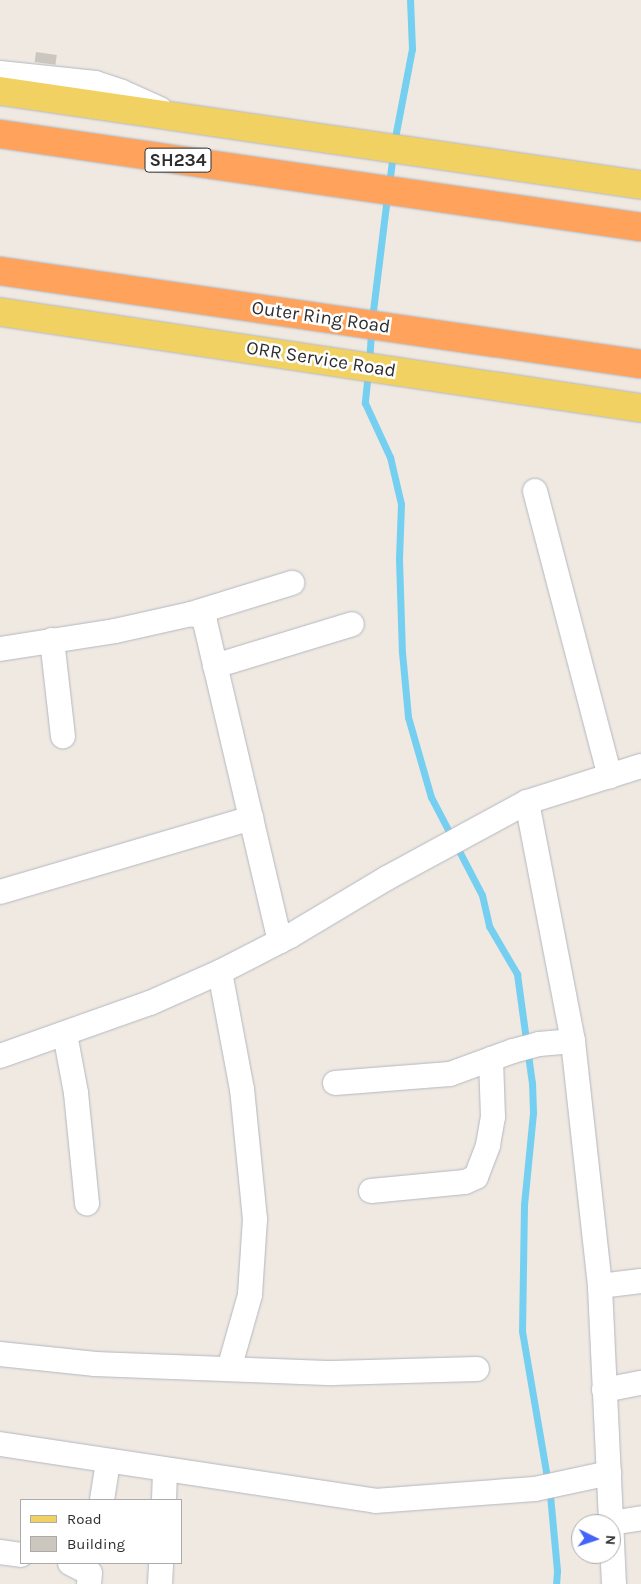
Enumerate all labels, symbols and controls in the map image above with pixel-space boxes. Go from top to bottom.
road number: SH234 [144,144,212,176]
street label: Outer Ring Road [250,297,392,339]
street label: ORR Service Road [245,337,397,383]
legend [20,1499,182,1564]
text: Road [67,1510,102,1528]
north arrow [571,1514,621,1564]
text: N [602,1534,619,1546]
text: Building [67,1535,125,1553]

